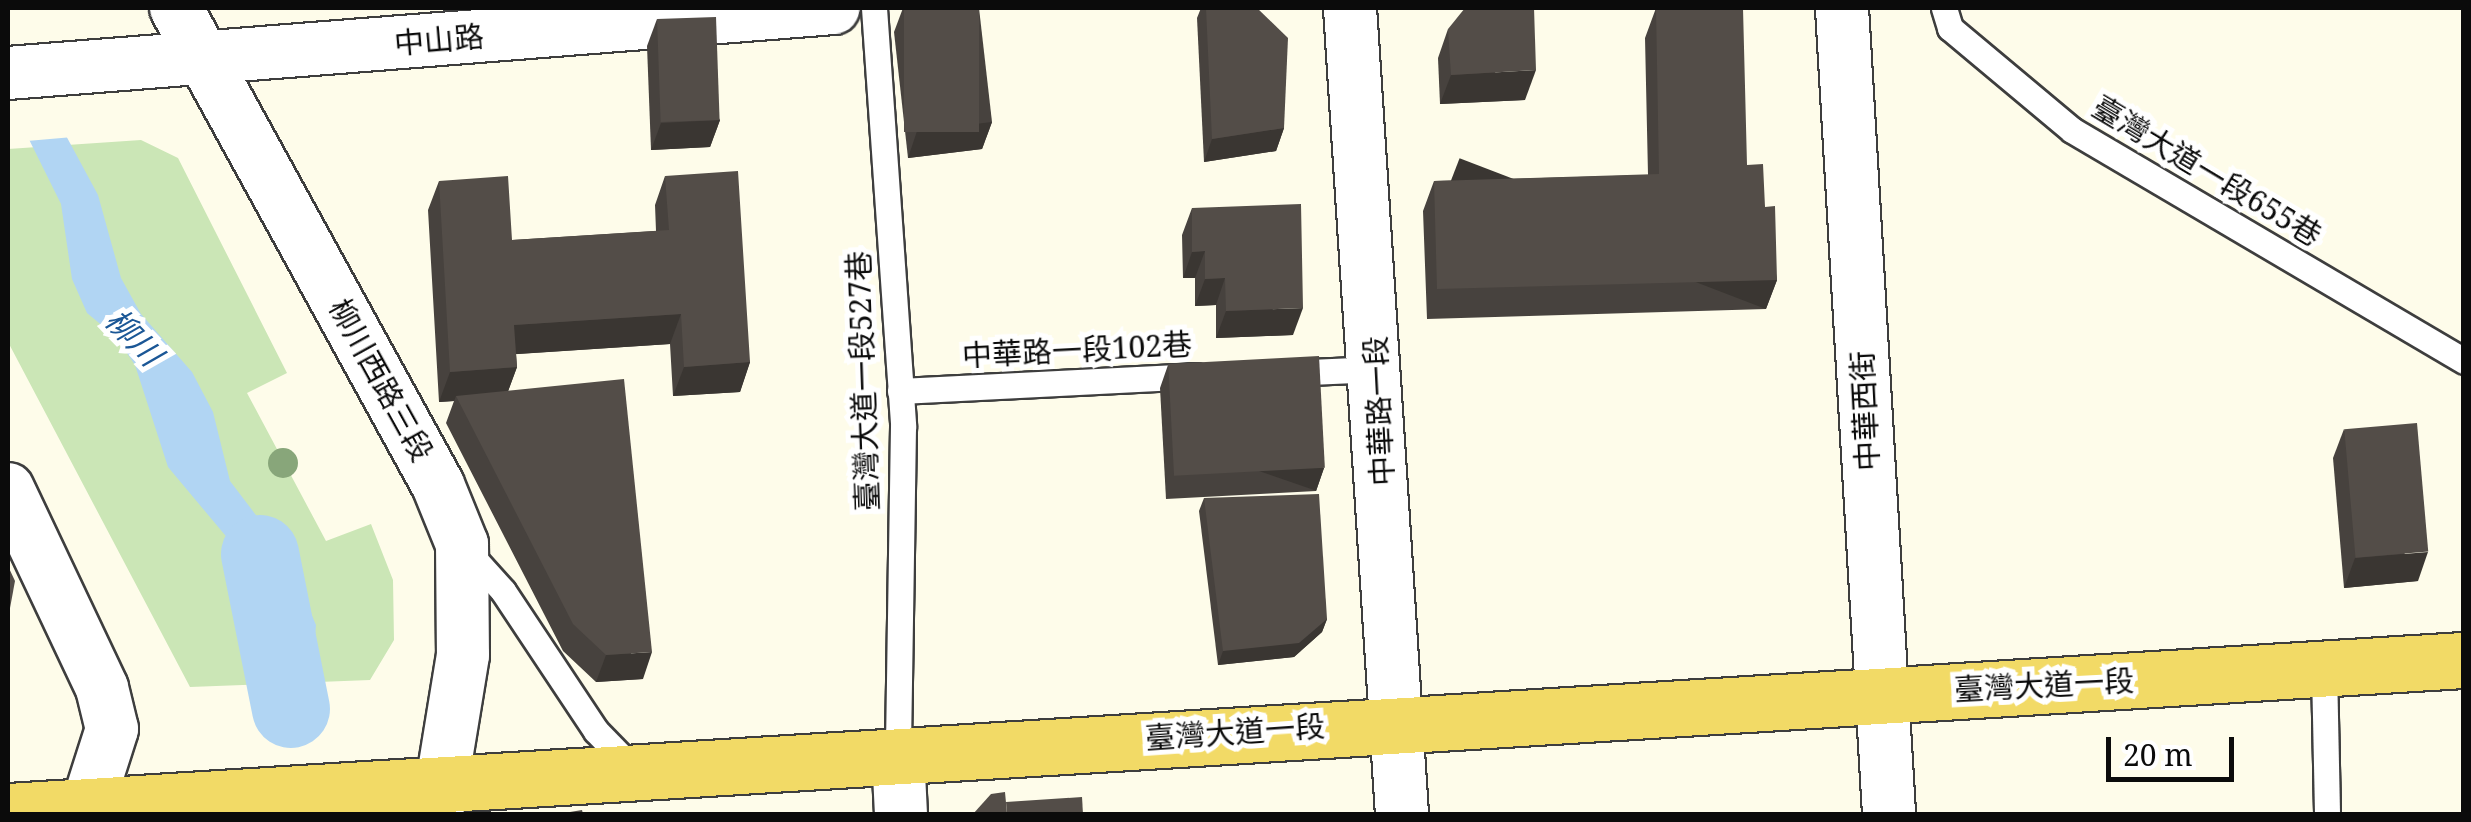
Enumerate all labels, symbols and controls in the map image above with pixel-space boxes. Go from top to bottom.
street label: 中山路 [393,18,485,62]
street label: 臺灣大道一段655巷 [2086,89,2328,253]
street label: 臺灣大道一段527巷 [840,250,886,512]
street label: 柳川西路三段 [322,293,440,467]
water label: 柳川 [98,301,170,373]
street label: 中華路一段102巷 [961,326,1193,374]
street label: 中華路一段 [1357,335,1401,487]
street label: 中華西街 [1844,350,1886,472]
street label: 臺灣大道一段 [1953,662,2135,708]
street label: 臺灣大道一段 [1144,708,1326,756]
scale bar [2111,717,2238,779]
text: 20 m [2123,734,2193,775]

